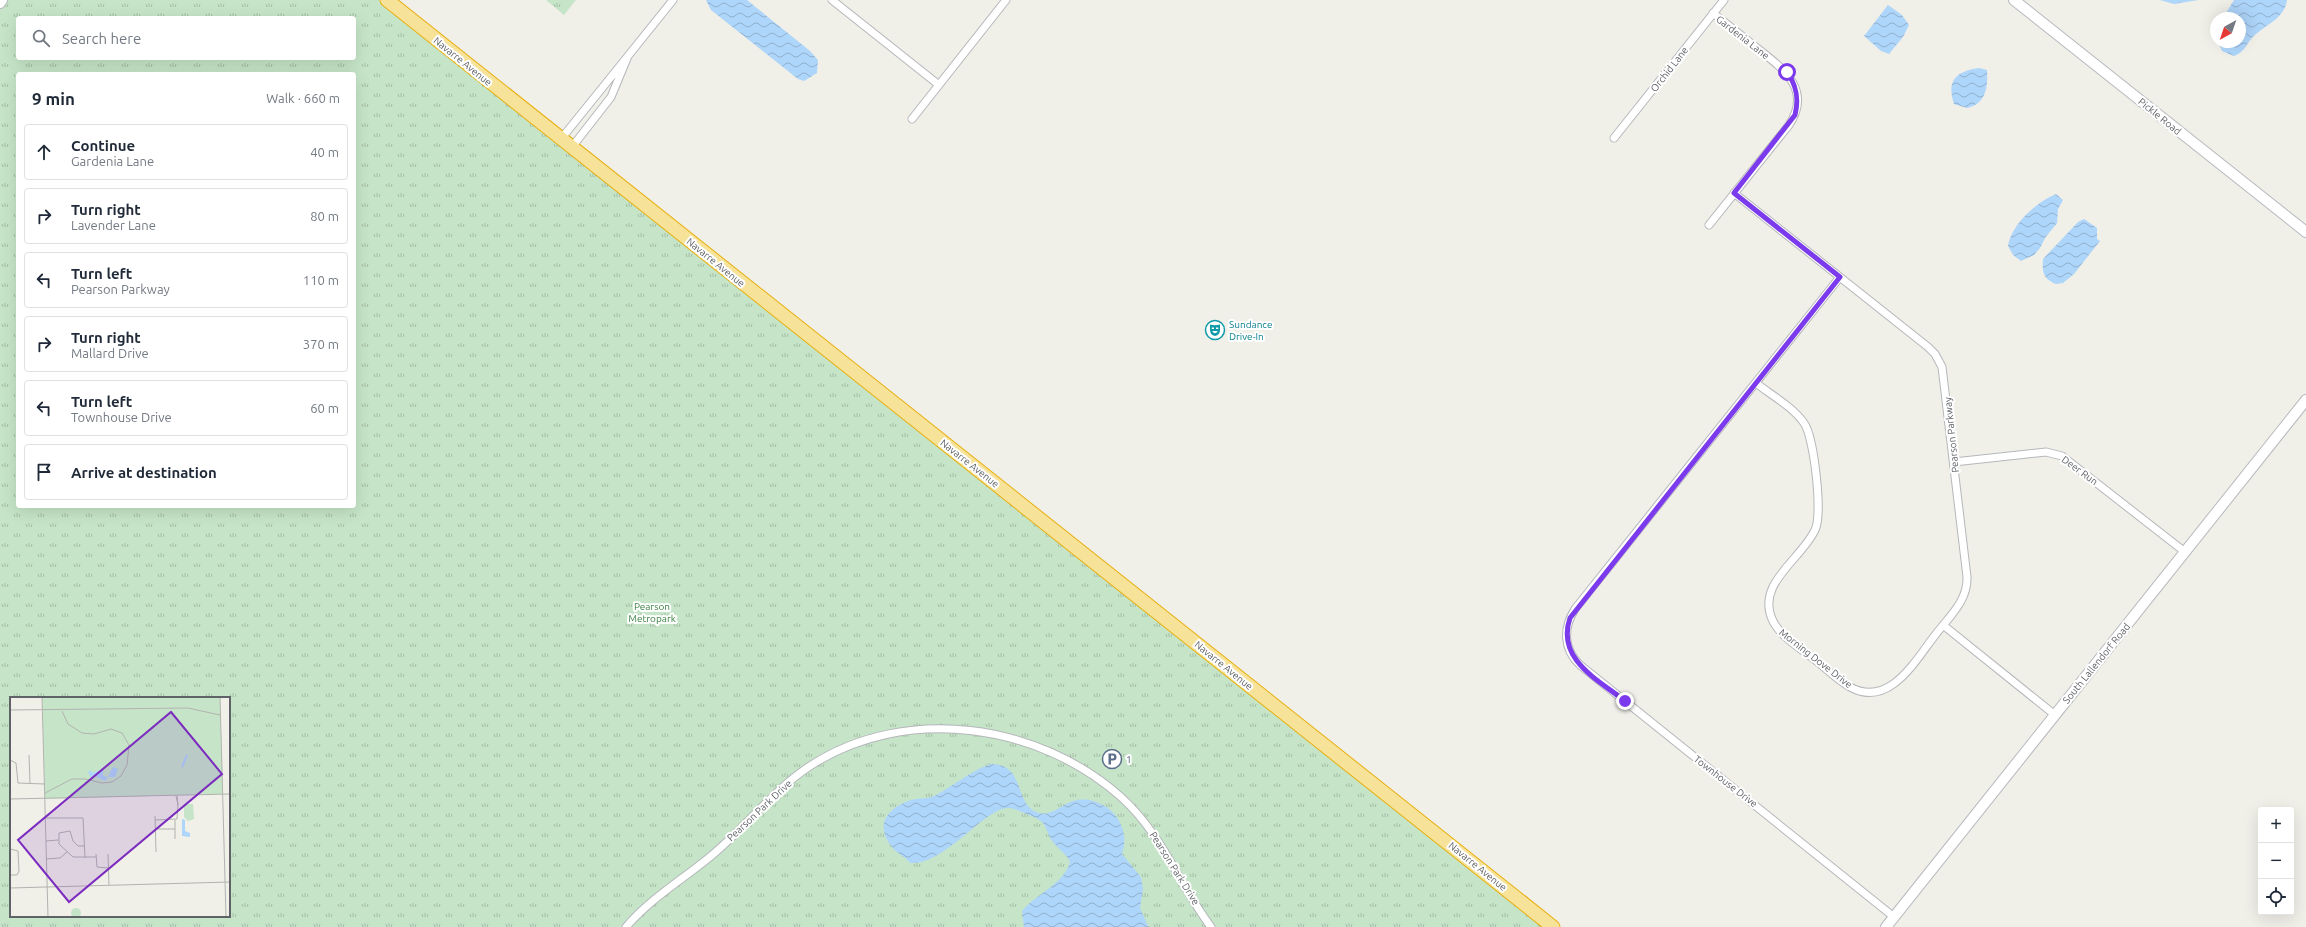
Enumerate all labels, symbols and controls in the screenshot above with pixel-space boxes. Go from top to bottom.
north arrow [2210,12,2246,48]
street label: Gardenia Lane [1714,13,1771,61]
search box [16,16,356,60]
icon: search [30,27,52,49]
text: Search here [62,30,141,47]
street label: Navarre Avenue [431,35,494,88]
street label: Orchid Lane [1648,45,1690,94]
route start [1778,63,1796,81]
text: 9 min [32,89,75,108]
text: Walk · 660 m [266,91,340,105]
street label: Pickle Road [2136,96,2183,137]
text: Continue [71,137,135,154]
icon: ahead [33,141,55,163]
text: 40 m [310,145,339,159]
text: Gardenia Lane [71,154,154,168]
text: Turn right [71,201,141,218]
icon: right [33,205,55,227]
text: 80 m [310,209,339,223]
text: Lavender Lane [71,218,156,232]
street label: Navarre Avenue [684,236,747,289]
text: Turn left [71,265,132,282]
icon: left [33,269,55,291]
text: 110 m [303,273,339,287]
text: Pearson Parkway [71,282,170,296]
theatre icon: Sundance Drive-In [1204,319,1226,341]
place label: Sundance Drive-In [1229,319,1273,342]
text: Turn right [71,329,141,346]
icon: right [33,333,55,355]
text: 370 m [303,337,339,351]
text: Mallard Drive [71,346,149,360]
text: Turn left [71,393,132,410]
street label: Pearson Parkway [1942,396,1961,473]
icon: left [33,397,55,419]
text: 60 m [310,401,339,415]
text: Townhouse Drive [71,410,172,424]
street label: Navarre Avenue [938,437,1001,490]
street label: Deer Run [2060,454,2100,487]
icon: arrive [33,461,55,483]
text: Arrive at destination [71,464,217,481]
park label: Pearson Metropark [628,601,676,624]
street label: South Lallendorf Road [2061,621,2132,706]
street label: Morning Dove Drive [1777,627,1854,690]
street label: Navarre Avenue [1192,639,1255,692]
route end [1616,692,1634,710]
inset map [10,697,230,917]
parking icon: 1 [1101,748,1123,770]
street label: Townhouse Drive [1692,753,1760,810]
place label: 1 [1126,754,1132,765]
street label: Pearson Park Drive [725,778,794,843]
map controls [2258,807,2294,915]
button: + [2258,807,2294,843]
street label: Pearson Park Drive [1148,830,1202,907]
street label: Navarre Avenue [1446,840,1509,893]
button: − [2258,843,2294,879]
button: locate [2258,879,2294,915]

